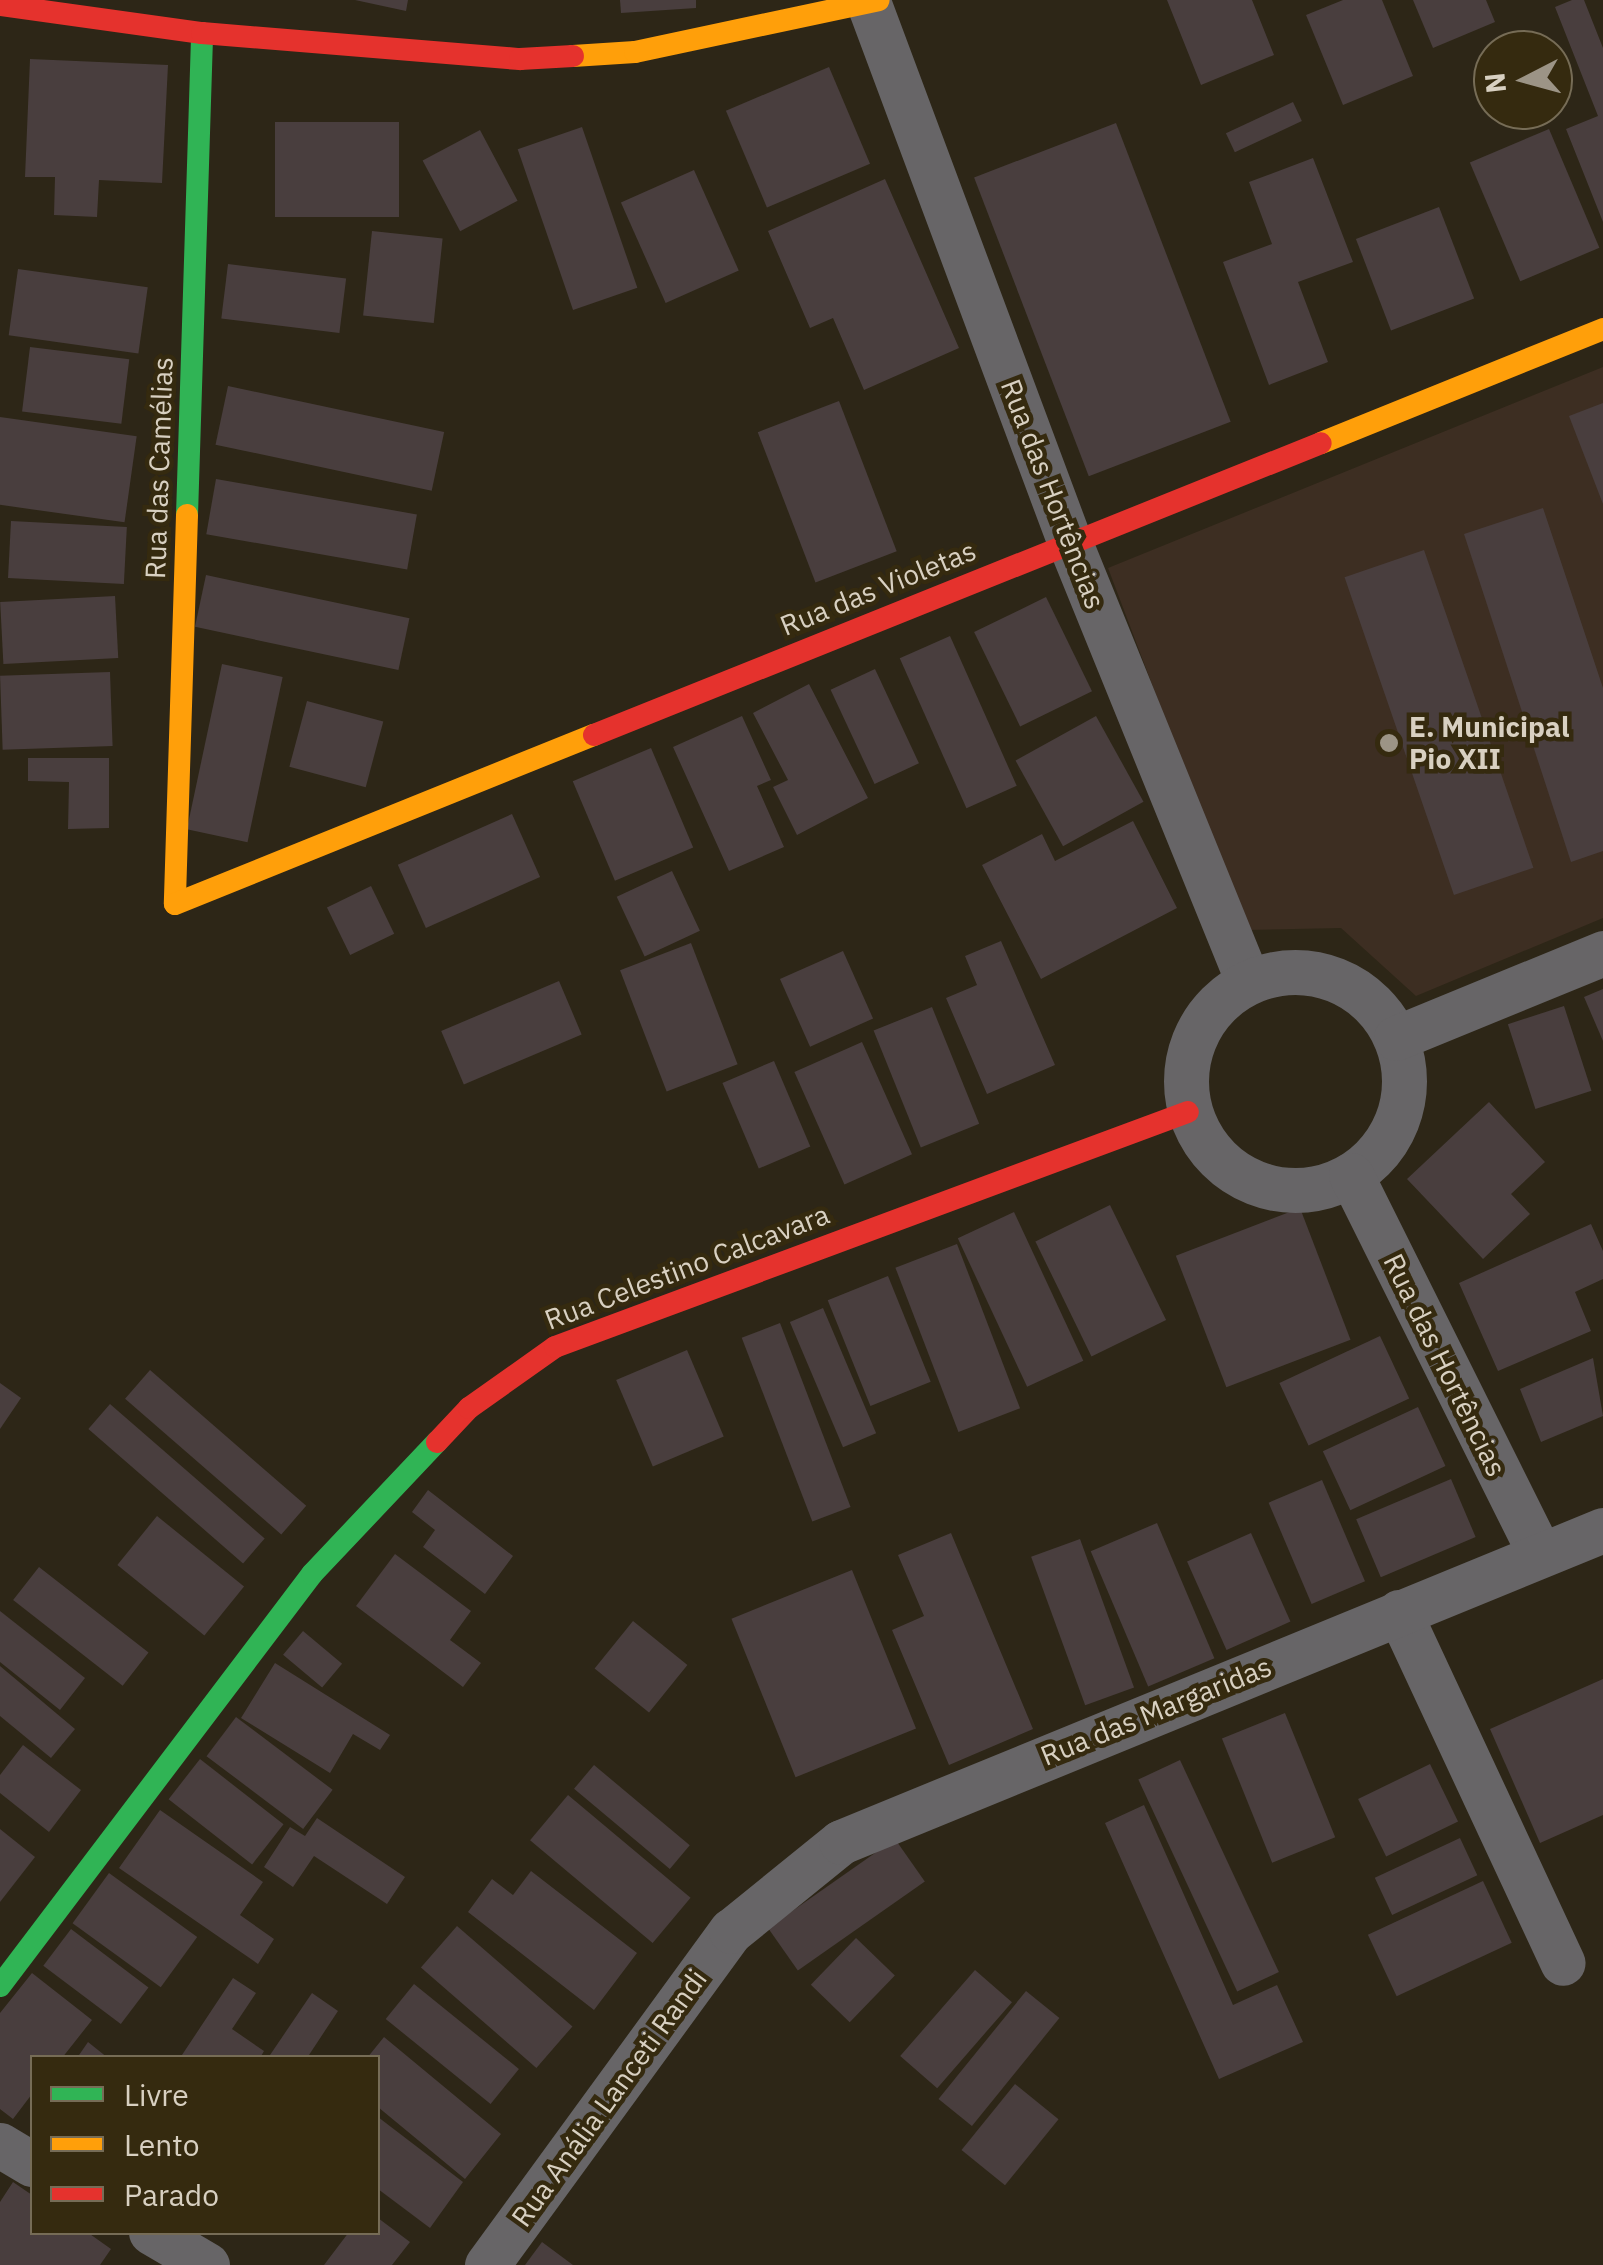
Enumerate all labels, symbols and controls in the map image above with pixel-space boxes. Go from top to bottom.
north arrow [1473,30,1573,130]
text: N [1475,71,1514,95]
street label: Rua das Camélias [138,356,180,580]
street label: Rua das Hortências [994,374,1112,614]
street label: Rua das Violetas [775,533,981,643]
place label: E. Municipal Pio XII [1409,710,1570,776]
marker: E. Municipal Pio XII [1378,732,1400,754]
street label: Rua Celestino Calcavara [540,1197,834,1337]
street label: Rua das Hortências [1377,1248,1513,1482]
street label: Rua das Margaridas [1036,1649,1276,1773]
street label: Rua Anália Lanceti Randi [504,1963,714,2233]
legend [30,2055,380,2235]
text: Livre [124,2075,189,2114]
text: Lento [124,2125,199,2164]
text: Parado [124,2175,219,2214]

